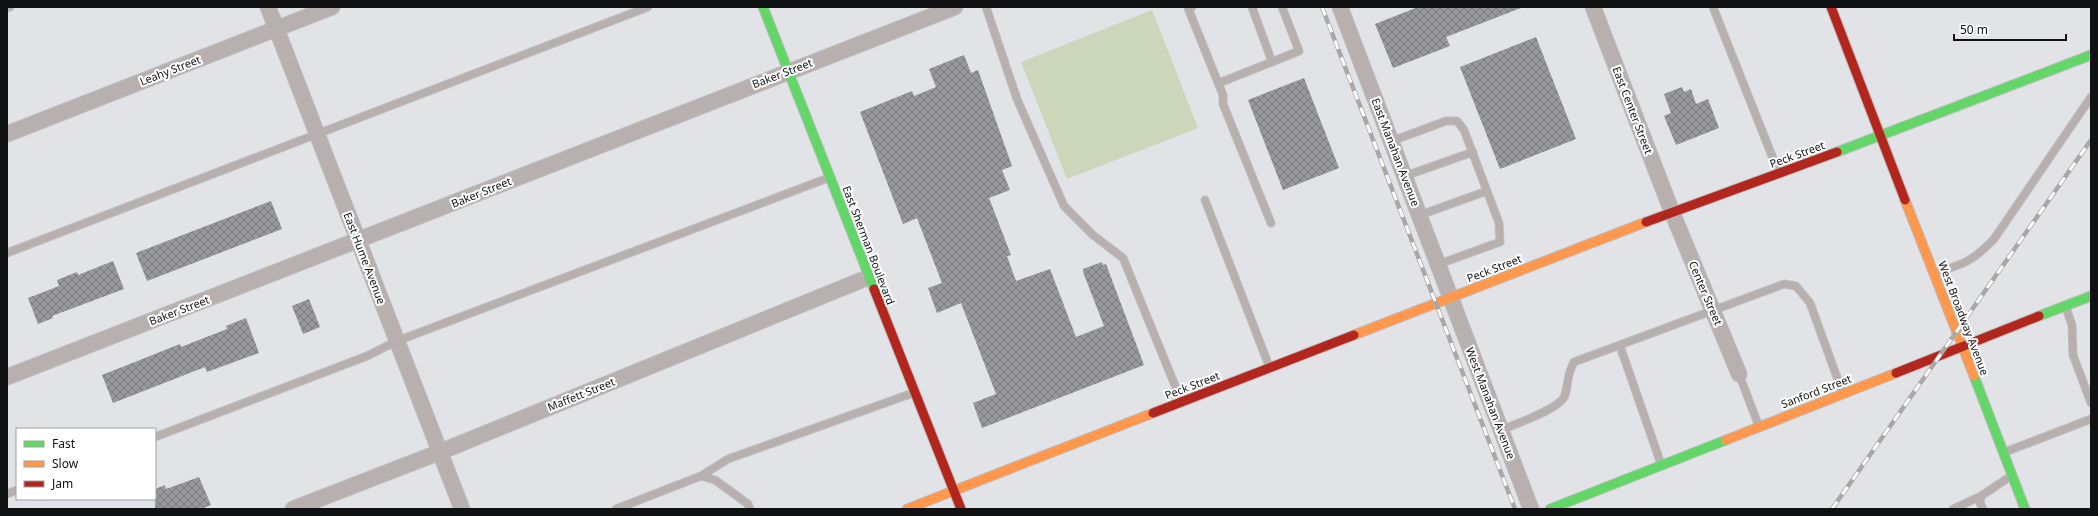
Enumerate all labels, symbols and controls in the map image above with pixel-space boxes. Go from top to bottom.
scale bar [1954,16,2066,42]
text: 50 m [1960,21,1988,38]
street label: Leahy Street [137,51,203,88]
street label: Baker Street [750,55,814,91]
street label: East Center Street [1609,64,1657,156]
street label: East Manahan Avenue [1368,96,1424,208]
street label: Peck Street [1767,137,1827,171]
street label: Baker Street [449,173,513,211]
street label: East Sherman Boulevard [839,183,899,307]
street label: East Hume Avenue [341,210,389,306]
street label: Peck Street [1464,251,1524,285]
street label: Center Street [1686,259,1726,327]
street label: West Broadway Avenue [1935,259,1993,377]
street label: Baker Street [147,292,211,328]
street label: West Manahan Avenue [1463,345,1519,461]
street label: Peck Street [1162,368,1222,402]
street label: Sanford Street [1779,371,1853,411]
street label: Maffett Street [545,374,617,414]
legend [16,428,156,500]
text: Fast [52,435,76,452]
text: Slow [52,455,79,472]
text: Jam [51,475,73,492]

